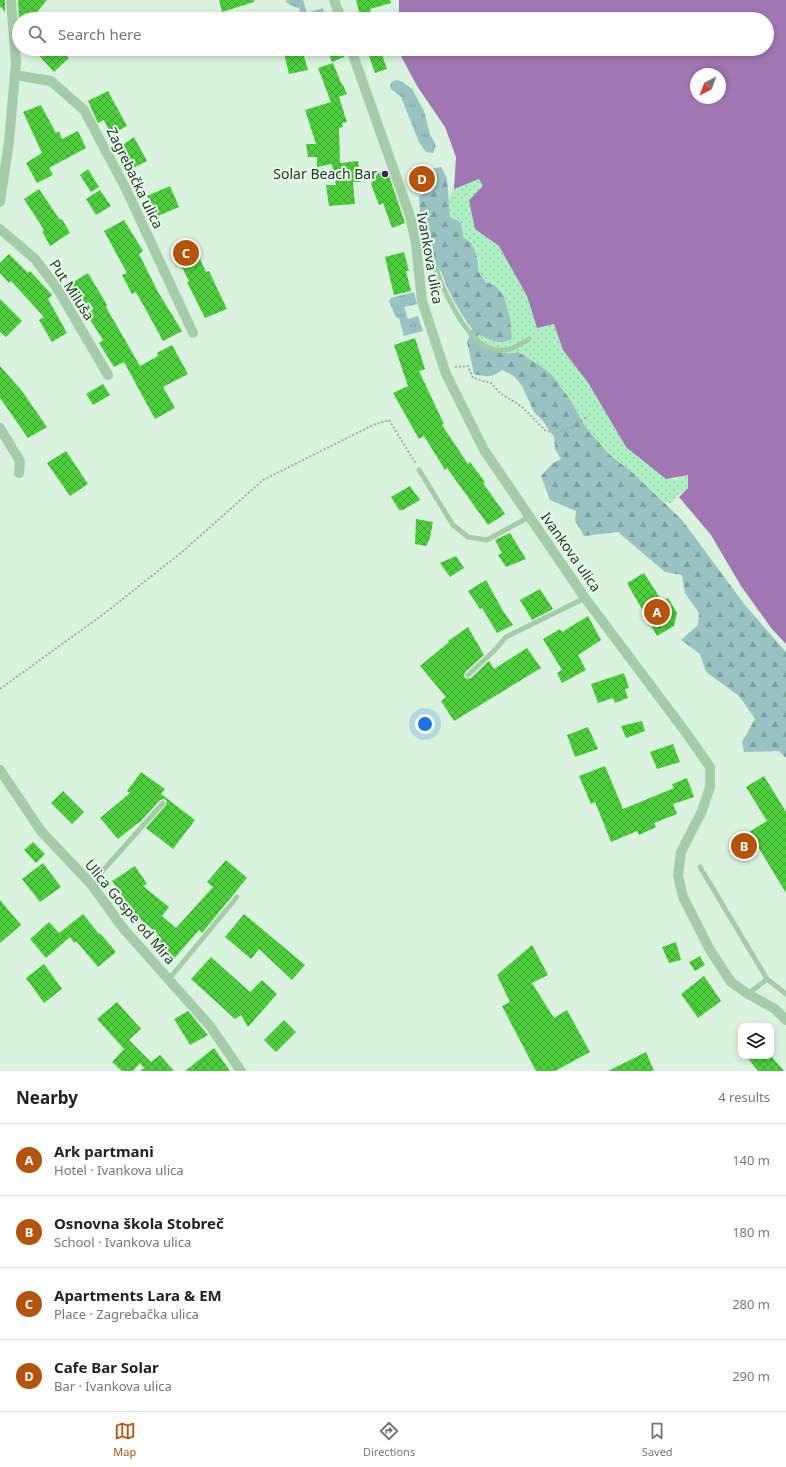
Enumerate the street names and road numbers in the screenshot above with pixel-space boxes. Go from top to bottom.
street label: Zagrebačka ulica [103,124,168,232]
street label: Ivankova ulica [413,210,448,305]
street label: Put Miluša [46,256,99,324]
street label: Ivankova ulica [537,508,606,595]
street label: Ulica Gospe od Mira [81,855,180,968]

